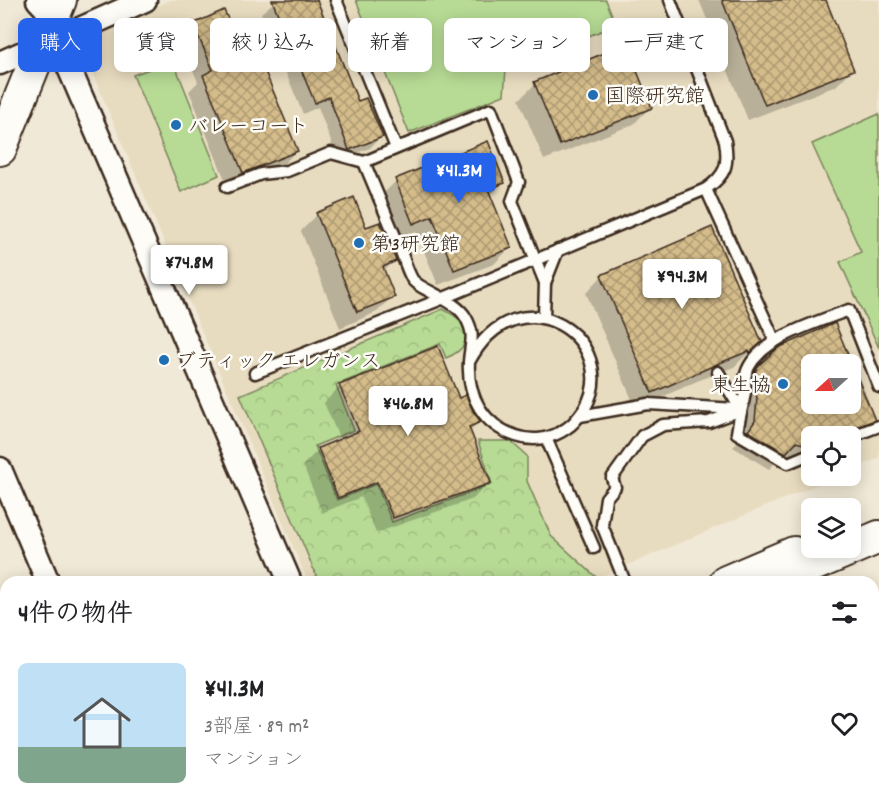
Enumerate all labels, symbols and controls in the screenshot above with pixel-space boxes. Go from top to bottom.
chip: 購入 [18,18,102,72]
chip: 賃貸 [114,18,198,72]
chip: 絞り込み [210,18,336,72]
chip: 新着 [348,18,432,72]
chip: マンション [444,18,590,72]
chip: 一戸建て [602,18,728,72]
place label: 国際研究館 [605,84,705,112]
marker: 国際研究館 [586,88,600,102]
place label: バレーコート [188,114,309,142]
marker: バレーコート [169,118,183,132]
pin: ¥41.3M [410,153,508,204]
text: ¥41.3M [436,158,482,186]
place label: 第3研究館 [371,232,460,260]
marker: 第3研究館 [352,236,366,250]
pin: ¥74.8M [140,245,238,296]
text: ¥74.8M [165,250,213,278]
pin: ¥94.3M [633,259,731,310]
text: ¥94.3M [656,264,708,292]
place label: ブティック エレガンス [176,349,381,377]
marker: ブティック エレガンス [157,353,171,367]
north arrow [801,354,861,414]
map controls [801,354,861,558]
place label: 東生協 [711,373,771,401]
marker: 東生協 [776,377,790,391]
pin: ¥46.8M [359,386,457,437]
text: ¥46.8M [383,391,433,419]
button: locate [801,426,861,486]
button: layers [801,498,861,558]
icon: filters [828,596,861,629]
text: 4件の物件 [18,597,133,634]
text: ¥41.3M [204,672,264,709]
icon: home [66,687,138,759]
icon: heart [828,707,861,740]
text: 3部屋 · 89 m² [204,714,309,742]
text: マンション [204,747,303,775]

